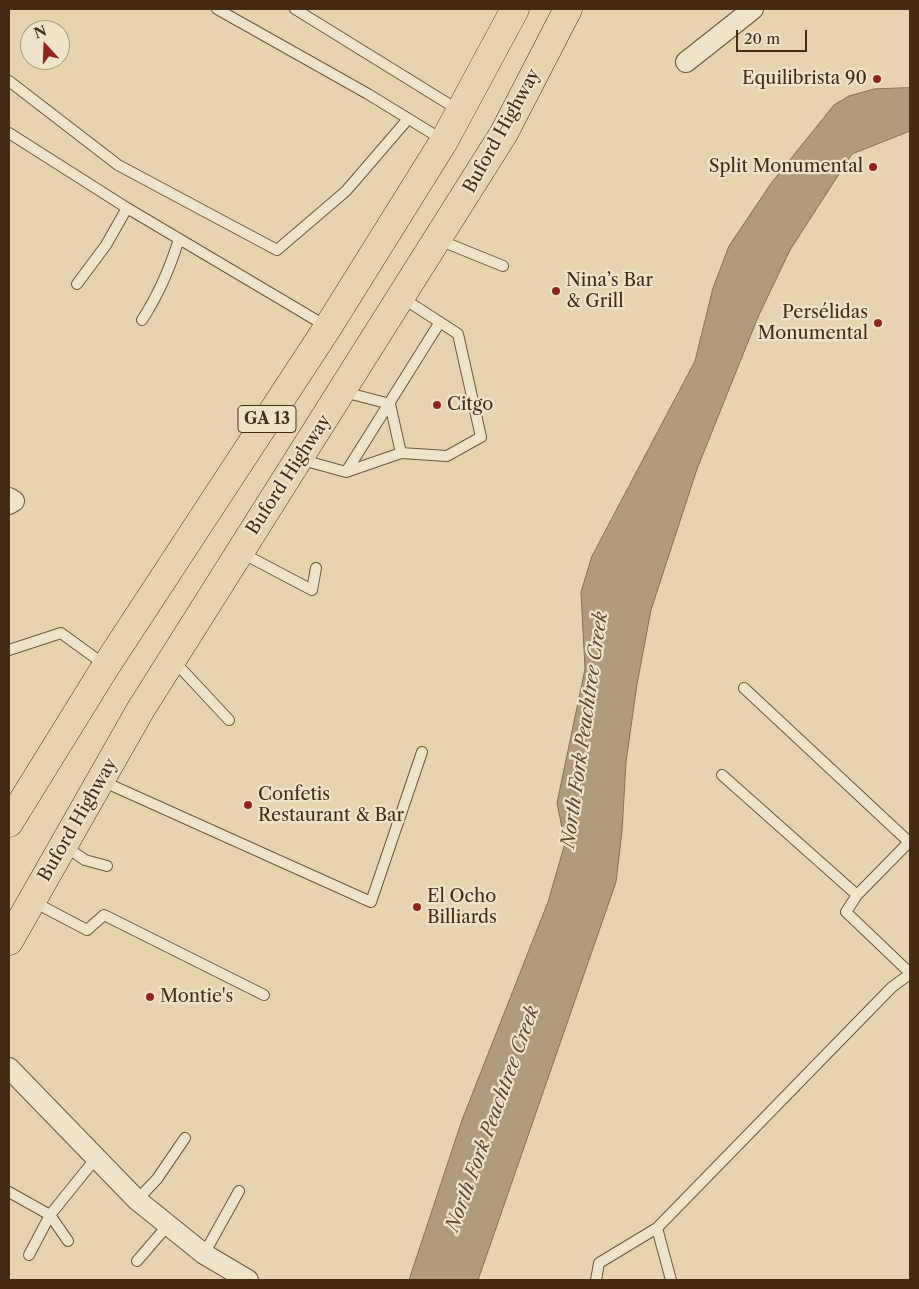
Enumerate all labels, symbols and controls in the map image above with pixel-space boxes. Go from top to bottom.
north arrow [20,20,70,70]
scale bar [739,20,810,52]
text: N [31,21,49,42]
text: 20 m [744,29,780,48]
street label: Buford Highway [459,65,545,197]
place label: Equilibrista 90 [742,68,867,90]
marker: Equilibrista 90 [871,73,883,85]
place label: Split Monumental [709,156,863,178]
marker: Split Monumental [867,161,879,173]
place label: Nina’s Bar & Grill [566,270,653,312]
marker: Nina’s Bar & Grill [550,285,562,297]
place label: Persélidas Monumental [758,302,868,344]
marker: Persélidas Monumental [872,317,884,329]
place label: Citgo [447,394,493,416]
marker: Citgo [431,399,443,411]
road number: GA 13 [238,406,296,432]
street label: Buford Highway [242,411,336,539]
water label: North Fork Peachtree Creek [557,610,613,850]
street label: Buford Highway [34,755,122,885]
place label: Confetis Restaurant & Bar [258,784,404,826]
marker: Confetis Restaurant & Bar [242,799,254,811]
place label: El Ocho Billiards [427,886,497,929]
marker: El Ocho Billiards [411,901,423,913]
place label: Montie's [160,986,233,1008]
marker: Montie's [144,991,156,1003]
water label: North Fork Peachtree Creek [441,1003,545,1235]

